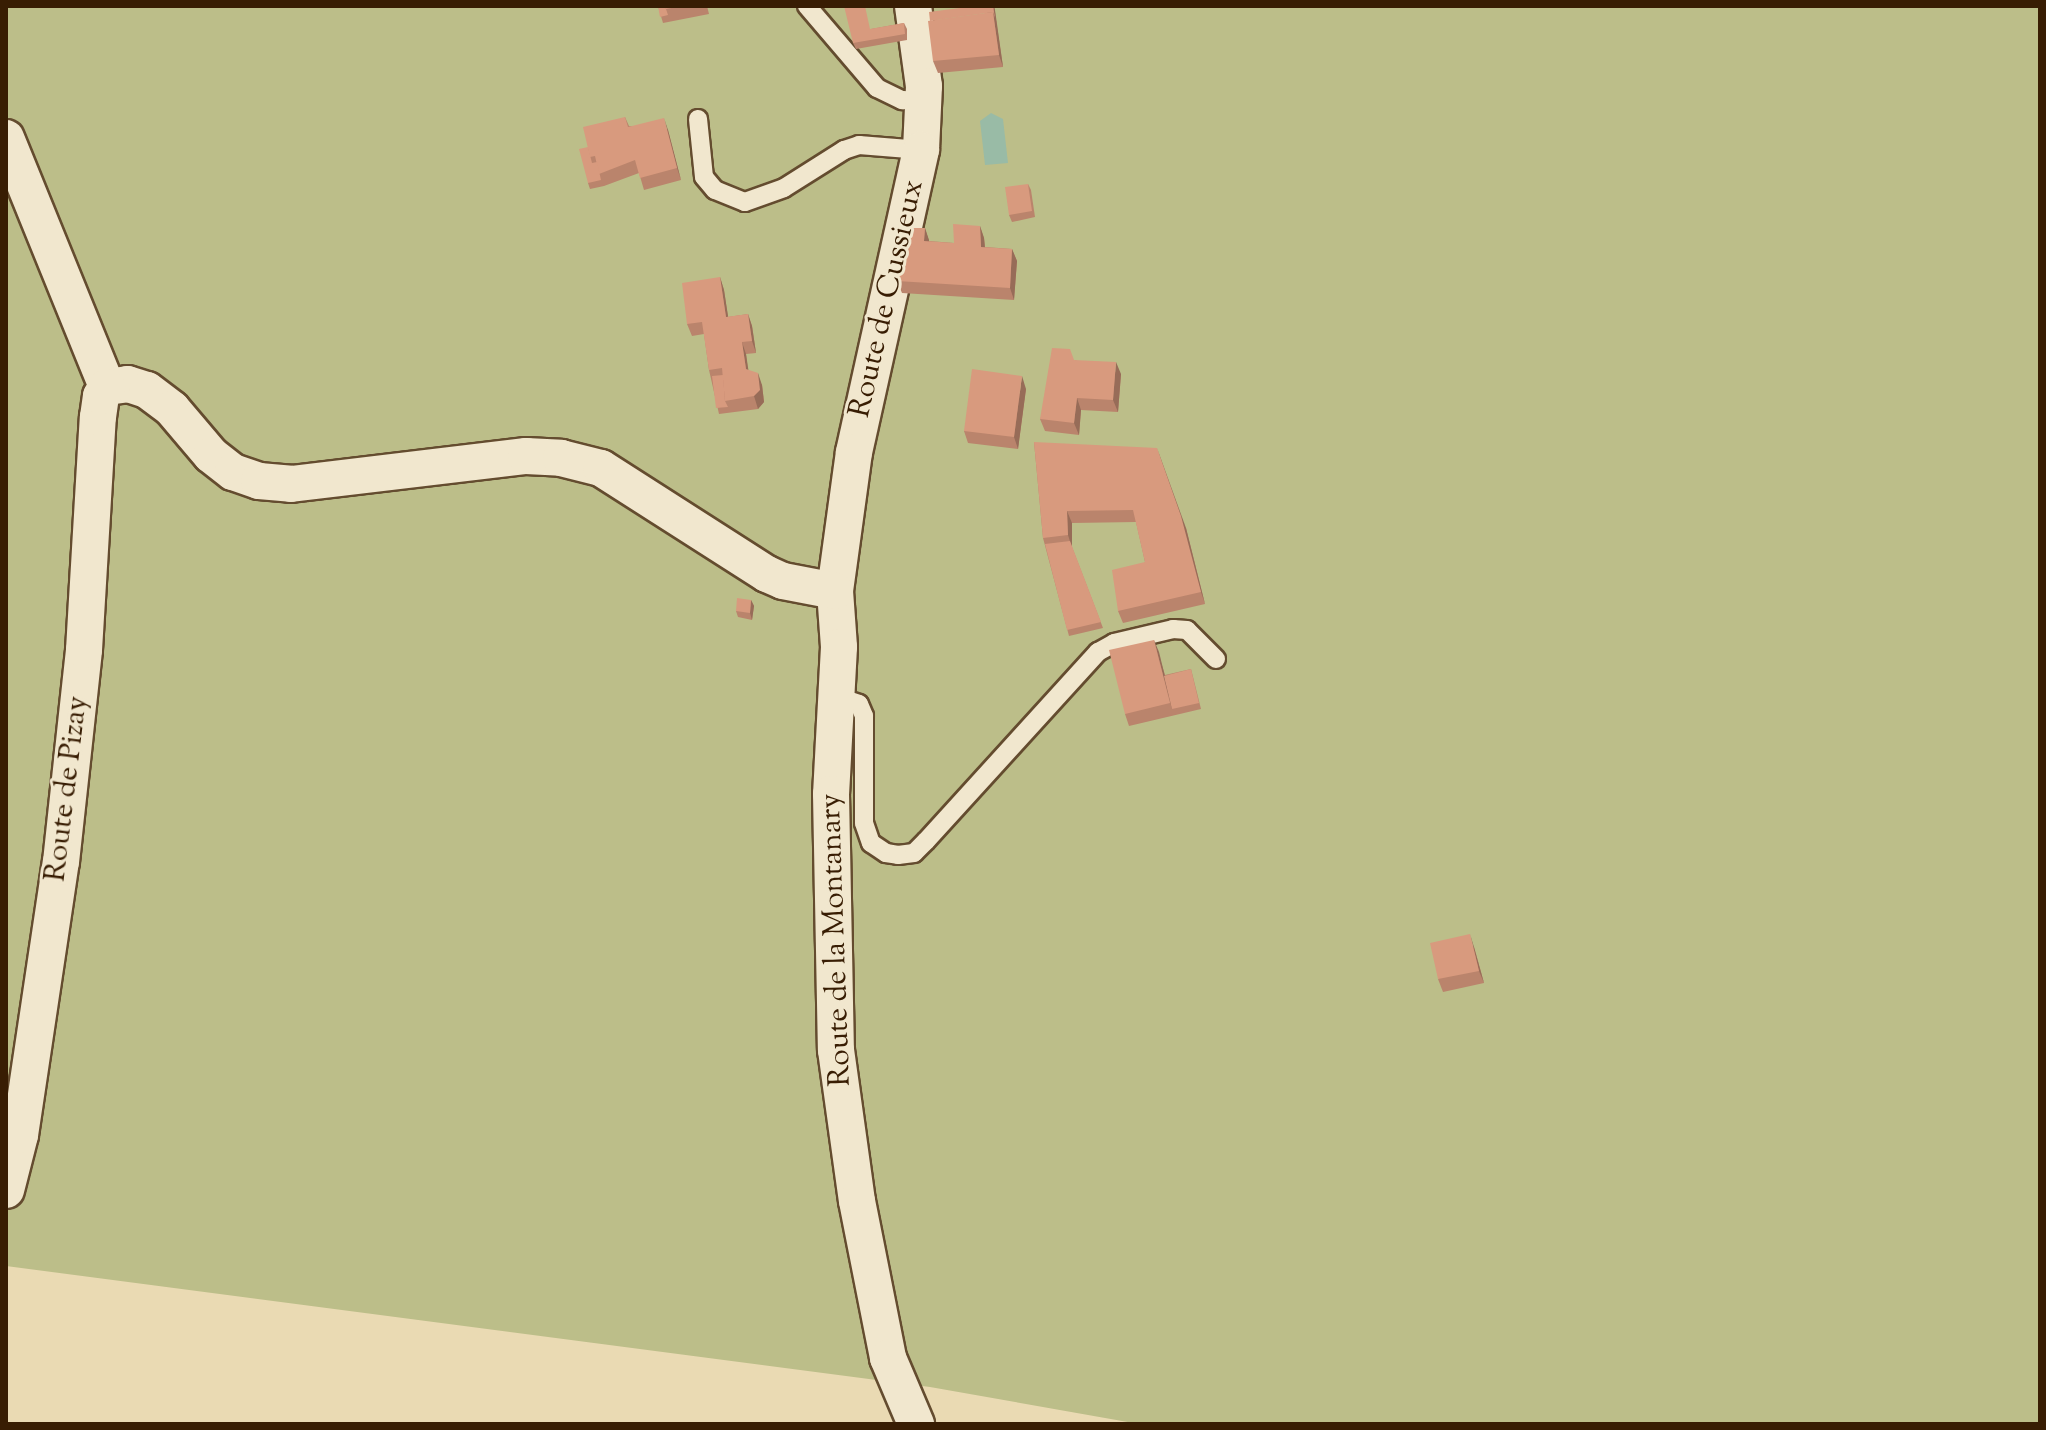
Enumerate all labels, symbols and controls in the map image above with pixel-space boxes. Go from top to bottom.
street label: Route de Cussieux [843,177,933,421]
street label: Route de Pizay [39,694,97,884]
street label: Route de la Montanary [814,793,860,1087]

